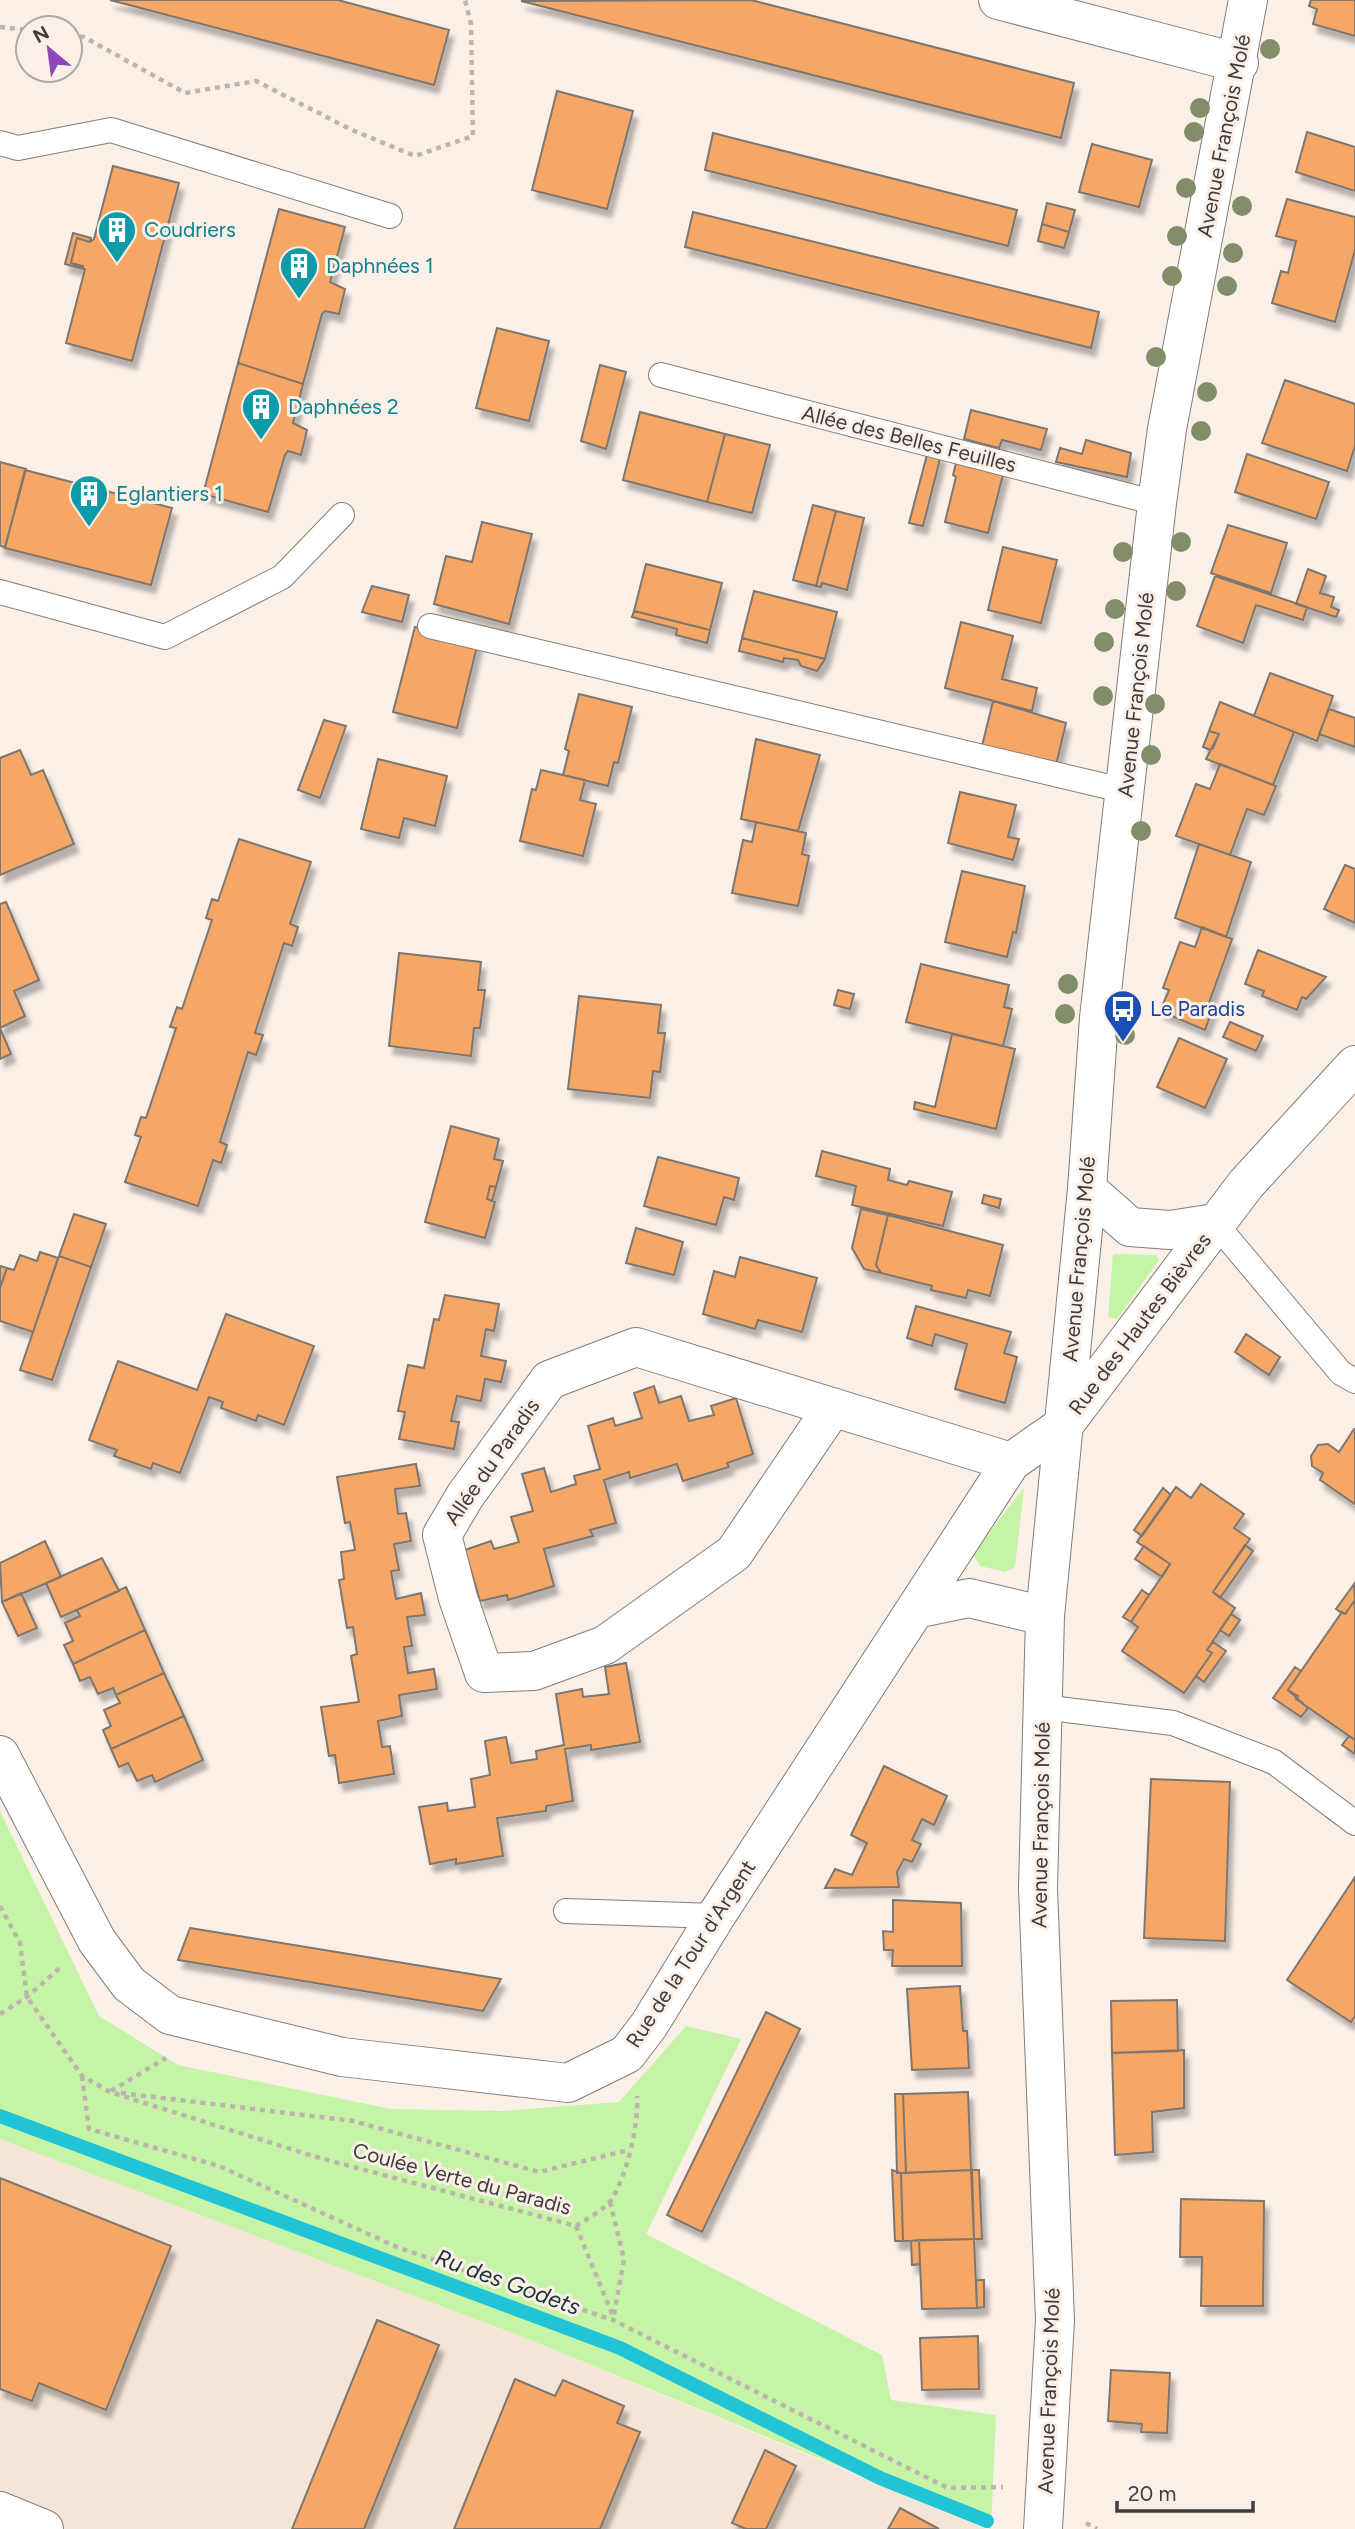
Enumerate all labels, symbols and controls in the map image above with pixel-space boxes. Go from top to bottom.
north arrow [14,14,84,84]
text: N [29,21,53,48]
street label: Avenue François Molé [1192,32,1255,240]
building icon: Coudriers [96,209,138,264]
place label: Coudriers [144,217,236,242]
building icon: Daphnées 1 [278,245,320,300]
place label: Daphnées 1 [326,253,434,278]
building icon: Daphnées 2 [240,386,282,441]
place label: Daphnées 2 [288,394,399,419]
street label: Allée des Belles Feuilles [799,400,1019,477]
building icon: Eglantiers 1 [68,473,110,528]
place label: Eglantiers 1 [116,481,223,506]
street label: Avenue François Molé [1112,591,1159,799]
bus stop icon: Le Paradis [1102,988,1144,1043]
place label: Le Paradis [1150,996,1245,1021]
street label: Avenue François Molé [1057,1155,1100,1363]
street label: Rue des Hautes Bièvres [1063,1228,1216,1419]
street label: Allée du Paradis [439,1394,544,1530]
street label: Avenue François Molé [1026,1722,1055,1928]
street label: Rue de la Tour d'Argent [621,1855,761,2052]
street label: Coulée Verte du Paradis [350,2137,574,2220]
water label: Ru des Godets [432,2243,584,2321]
street label: Avenue François Molé [1032,2287,1065,2495]
scale bar [1117,2470,1254,2514]
text: 20 m [1128,2481,1176,2506]

